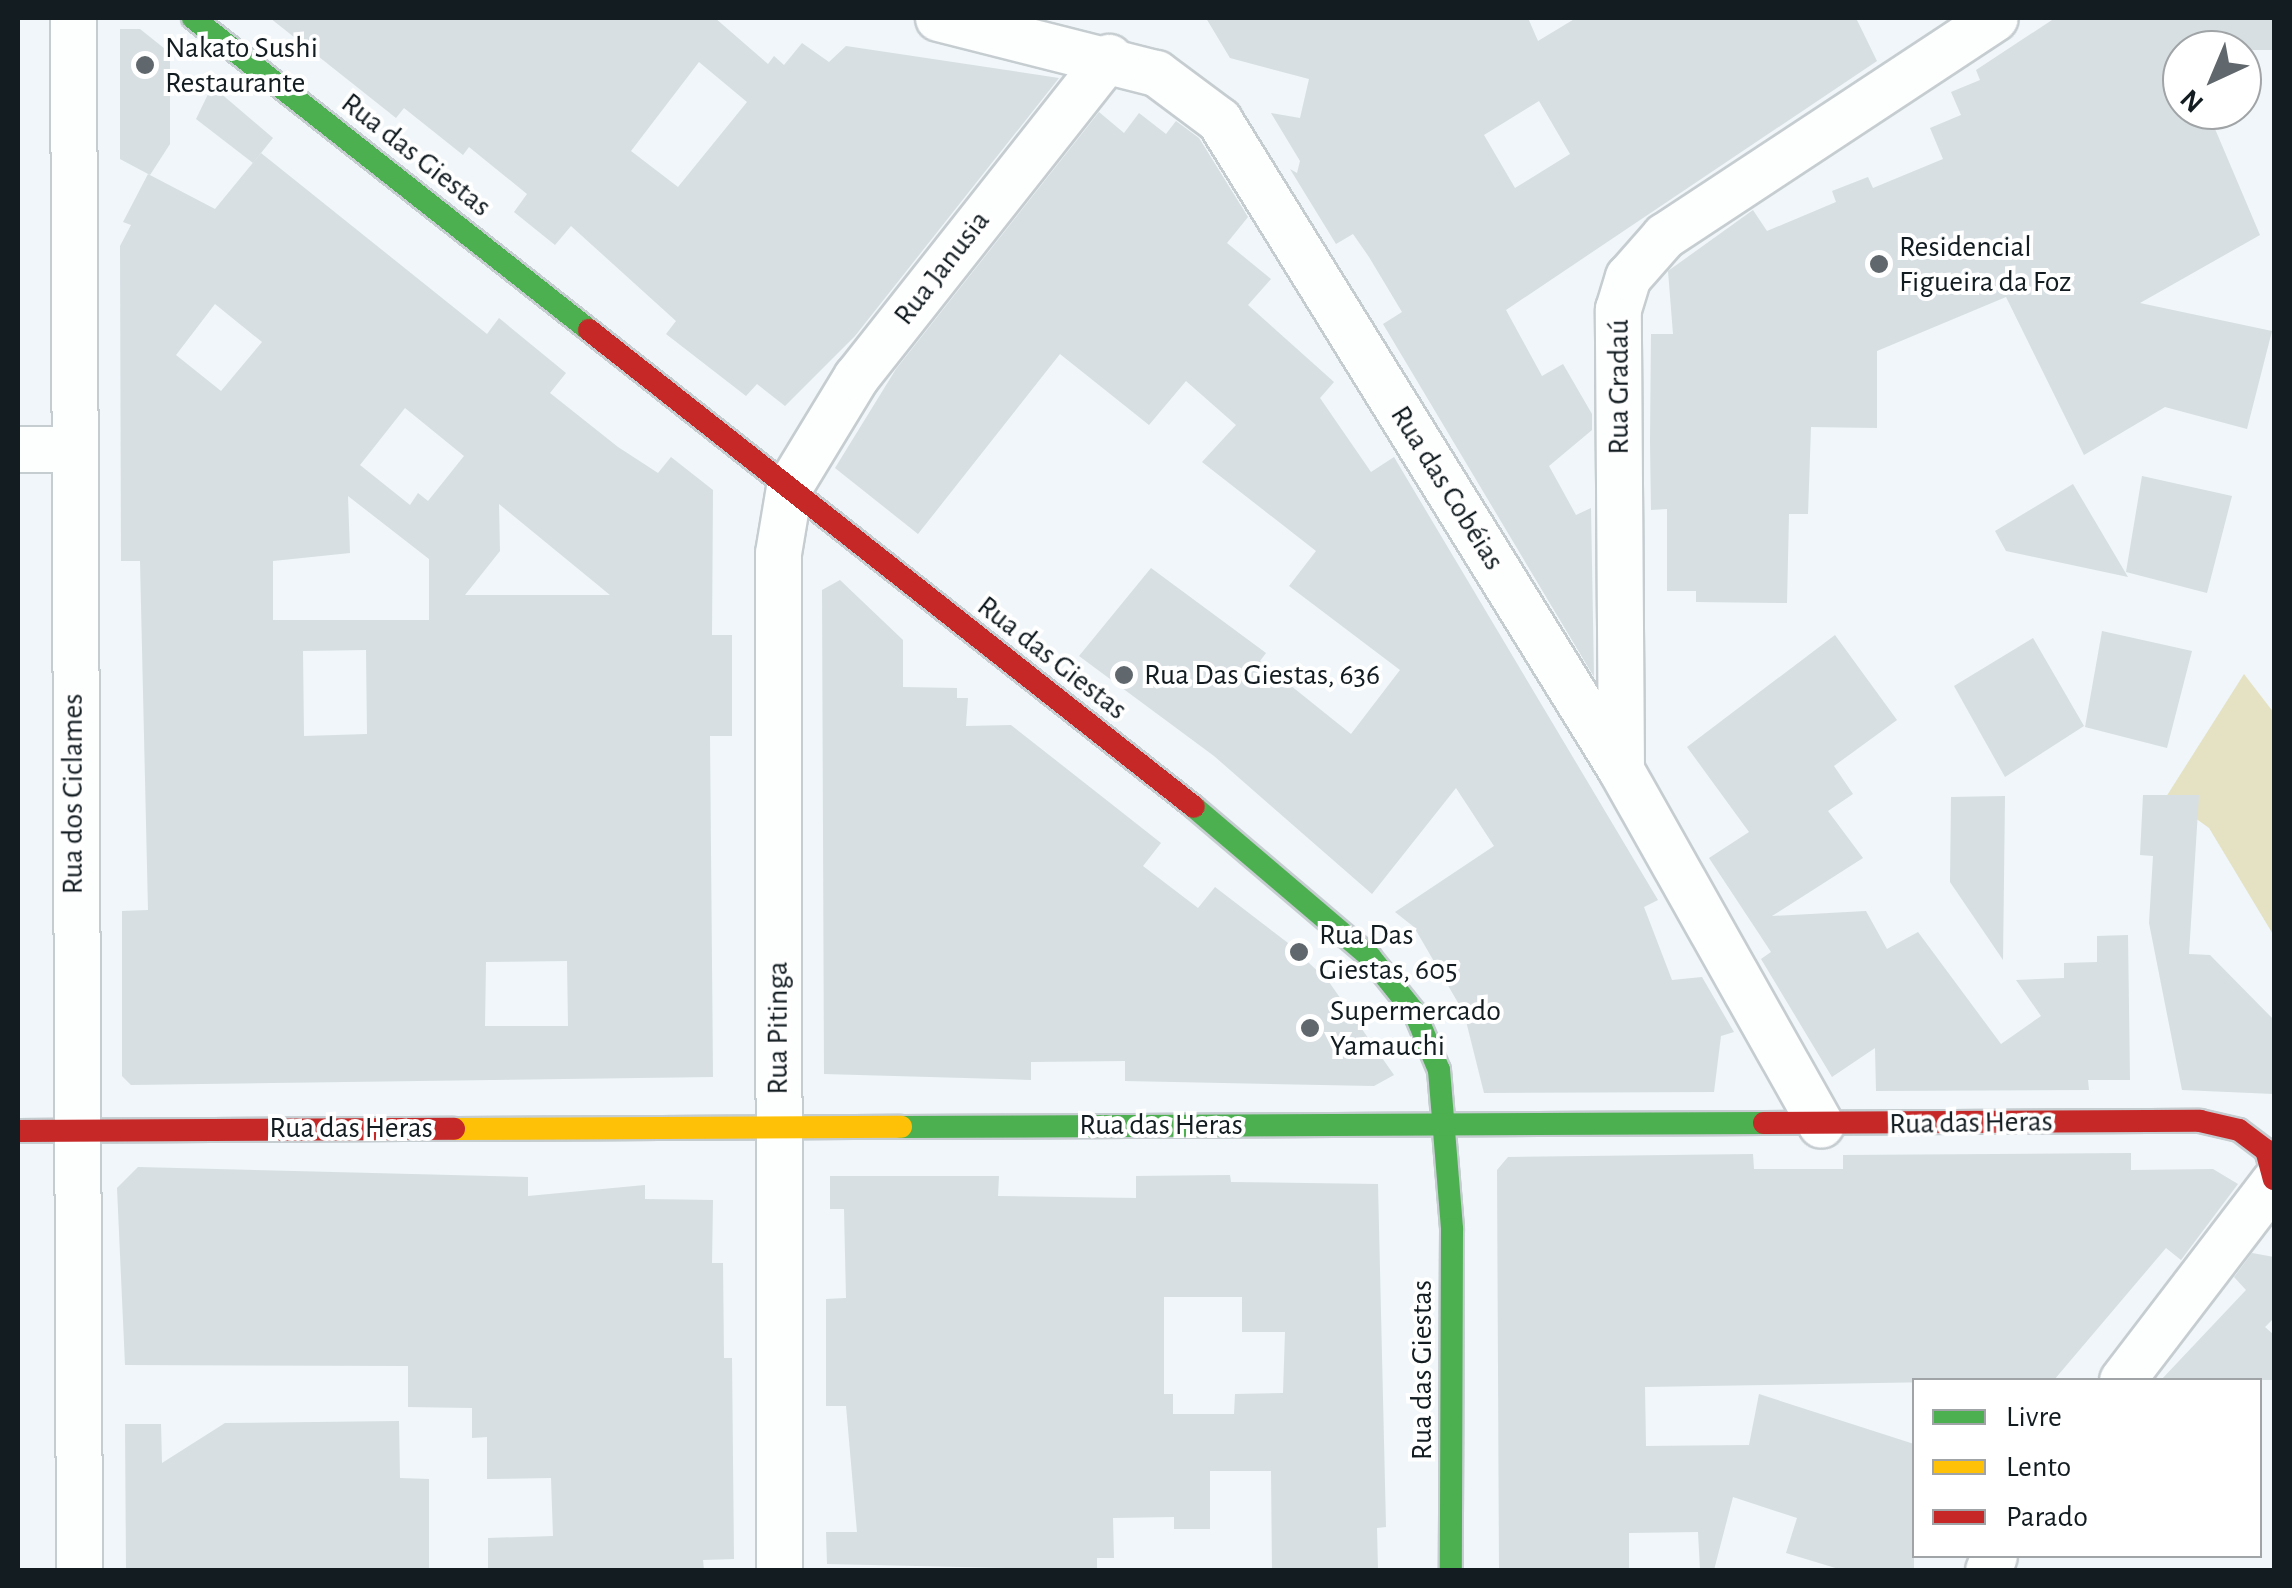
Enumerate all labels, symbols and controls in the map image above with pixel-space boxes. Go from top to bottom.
place label: Nakato Sushi Restaurante [165,30,318,100]
north arrow [2162,30,2262,130]
marker: Nakato Sushi Restaurante [134,54,156,76]
text: N [2176,83,2209,117]
street label: Rua das Giestas [334,85,498,225]
street label: Rua Janusia [886,204,998,332]
place label: Residencial Figueira da Foz [1899,229,2071,300]
marker: Residencial Figueira da Foz [1868,253,1890,275]
street label: Rua Gradaú [1601,319,1637,455]
street label: Rua das Cobéias [1382,399,1512,577]
street label: Rua das Giestas [970,588,1134,728]
place label: Rua Das Giestas, 636 [1144,657,1380,693]
marker: Rua Das Giestas, 636 [1113,664,1135,686]
street label: Rua dos Ciclames [55,694,91,894]
place label: Rua Das Giestas, 605 [1319,917,1458,988]
marker: Rua Das Giestas, 605 [1288,941,1310,963]
street label: Rua Pitinga [760,961,796,1095]
place label: Supermercado Yamauchi [1330,993,1501,1064]
marker: Supermercado Yamauchi [1299,1017,1321,1039]
street label: Rua das Heras [1889,1104,2053,1142]
street label: Rua das Heras [1079,1107,1243,1143]
street label: Rua das Heras [269,1110,433,1146]
street label: Rua das Giestas [1404,1280,1440,1460]
legend [1912,1378,2262,1558]
text: Livre [2006,1402,2062,1432]
text: Lento [2006,1452,2071,1482]
text: Parado [2006,1502,2088,1532]

